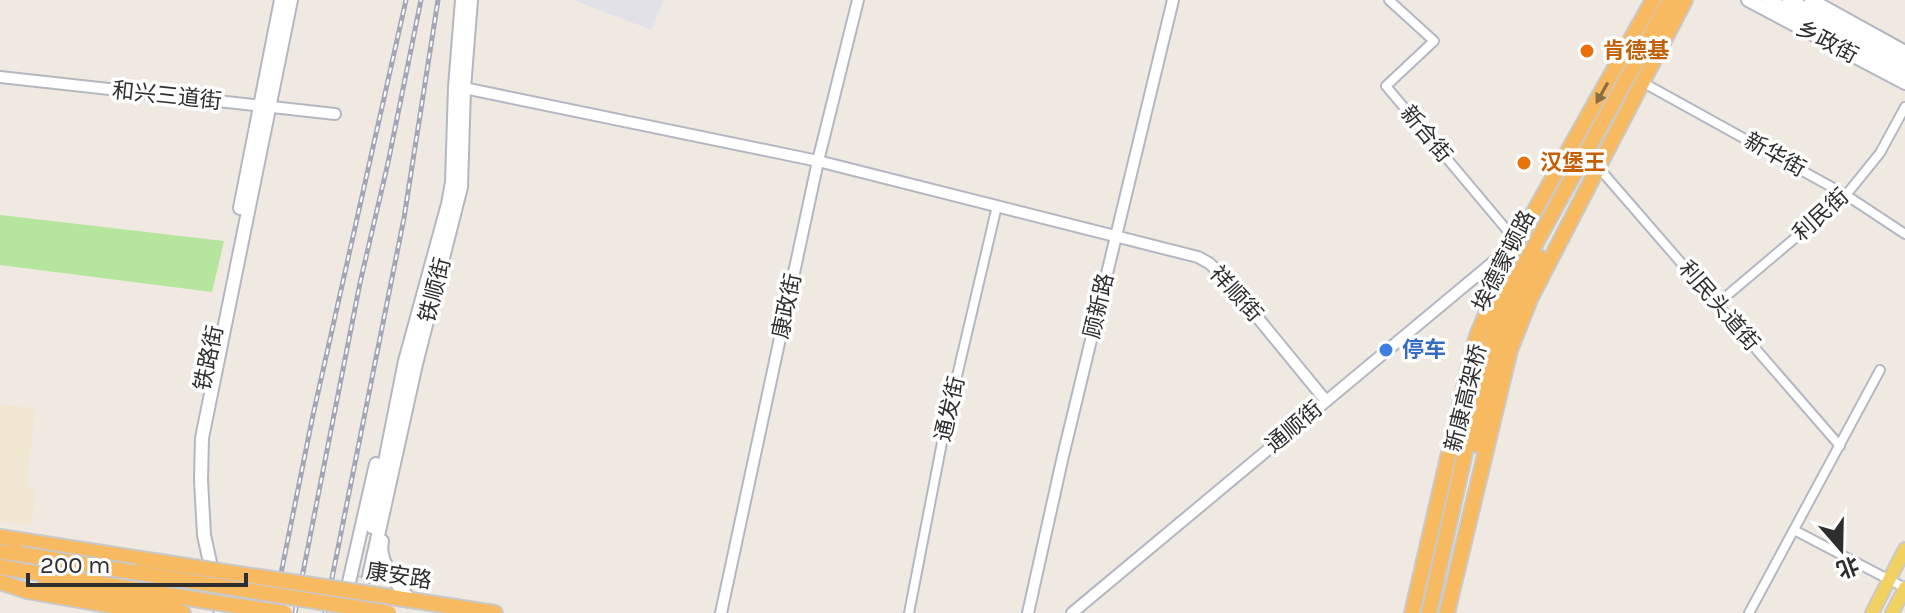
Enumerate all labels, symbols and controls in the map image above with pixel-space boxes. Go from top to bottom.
street label: 乡政街 [1792,15,1862,69]
place label: 肯德基 [1603,38,1669,64]
marker: 肯德基 [1578,42,1596,60]
street label: 和兴三道街 [111,77,223,115]
one-way arrow [1595,81,1609,104]
street label: 新合街 [1395,100,1457,168]
street label: 新华街 [1740,128,1810,182]
place label: 汉堡王 [1540,150,1606,176]
marker: 汉堡王 [1515,154,1533,172]
street label: 利民街 [1788,183,1854,247]
street label: 埃德蒙顿路 [1467,206,1541,316]
street label: 铁顺街 [414,255,456,325]
street label: 利民头道街 [1673,256,1765,356]
street label: 祥顺街 [1204,261,1268,327]
street label: 康政街 [767,271,807,341]
street label: 顾新路 [1079,271,1119,341]
street label: 铁路街 [189,323,229,393]
place label: 停车 [1402,337,1446,363]
marker: 停车 [1377,341,1395,359]
street label: 新康高架桥 [1440,341,1492,455]
street label: 通发街 [930,374,970,444]
street label: 通顺街 [1260,396,1328,458]
north arrow [1801,509,1881,589]
scale bar [28,537,246,587]
text: 200 m [40,551,111,579]
text: 北 [1833,551,1862,583]
street label: 康安路 [364,558,434,594]

